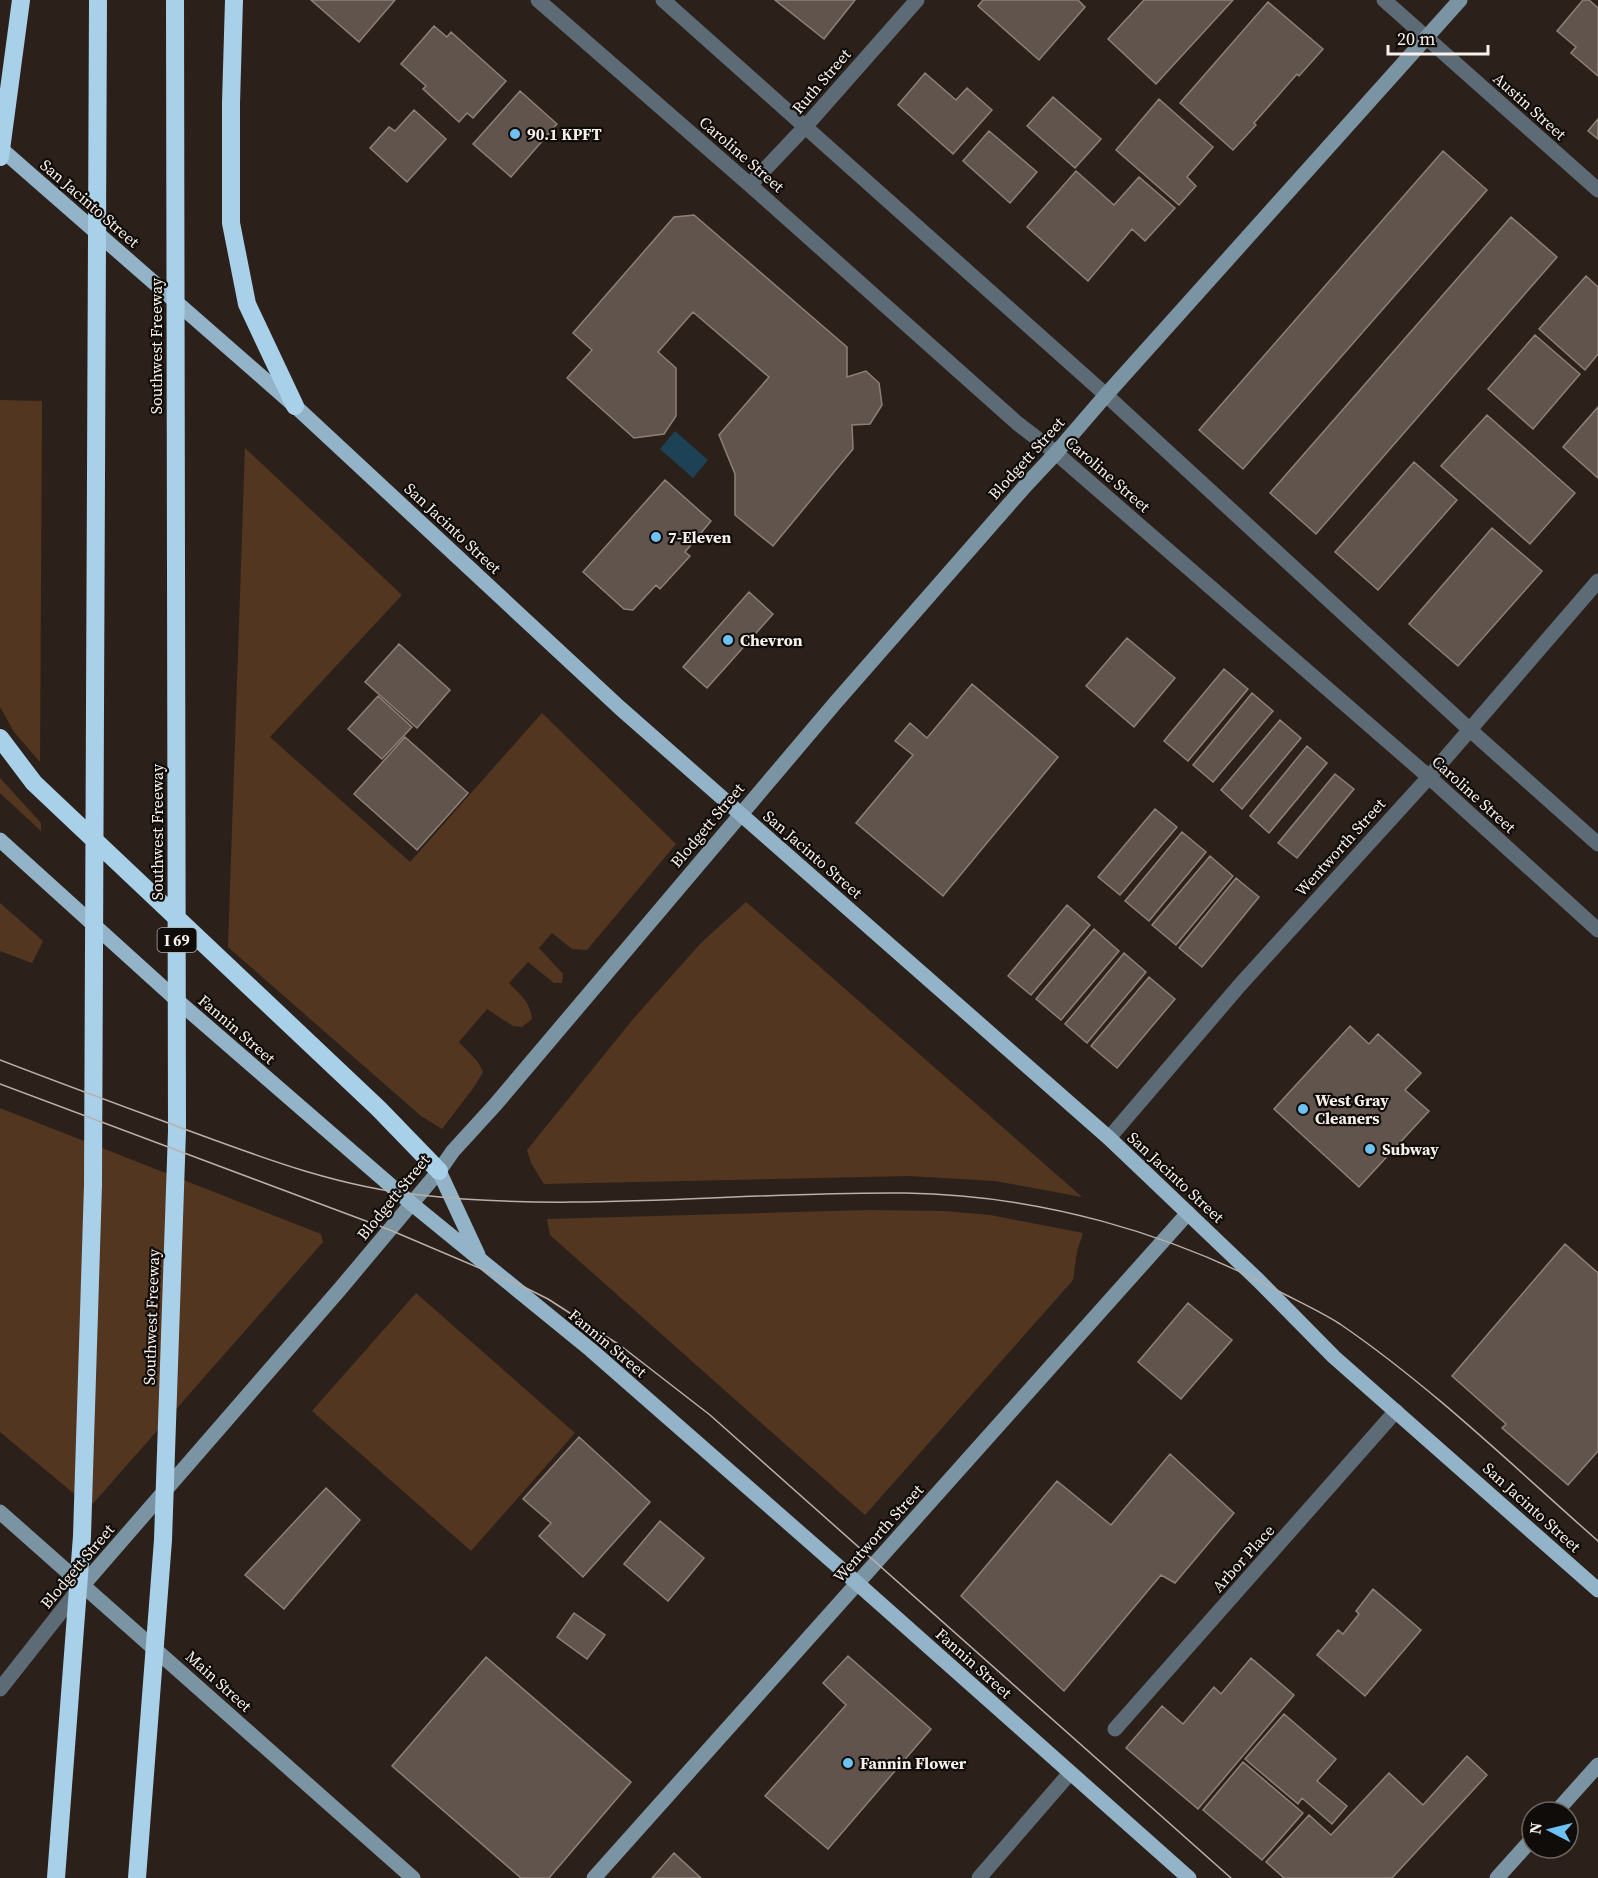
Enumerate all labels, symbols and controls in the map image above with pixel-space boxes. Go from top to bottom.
scale bar [1388,18,1488,56]
text: 20 m [1397,26,1435,51]
street label: Ruth Street [787,43,856,118]
street label: Austin Street [1489,67,1572,145]
street label: Caroline Street [695,111,790,198]
place label: 90.1 KPFT [527,123,602,145]
marker: 90.1 KPFT [508,127,522,141]
street label: San Jacinto Street [36,154,145,253]
street label: Southwest Freeway [145,277,167,414]
street label: Blodgett Street [983,411,1070,504]
street label: Caroline Street [1061,431,1156,518]
street label: San Jacinto Street [400,477,507,579]
place label: 7-Eleven [668,526,731,548]
marker: 7-Eleven [649,530,663,544]
place label: Chevron [740,629,803,651]
marker: Chevron [721,633,735,647]
street label: Caroline Street [1427,750,1521,838]
street label: Southwest Freeway [146,763,168,900]
street label: Blodgett Street [665,777,749,872]
street label: Wentworth Street [1290,793,1391,901]
street label: San Jacinto Street [759,805,868,904]
road number: I 69 [158,928,196,952]
street label: Fannin Street [194,989,281,1069]
place label: West Gray Cleaners [1315,1089,1389,1129]
marker: West Gray Cleaners [1296,1102,1310,1116]
street label: San Jacinto Street [1123,1126,1230,1228]
place label: Subway [1382,1138,1439,1160]
marker: Subway [1363,1142,1377,1156]
street label: Blodgett Street [352,1149,435,1244]
street label: Southwest Freeway [138,1248,164,1385]
street label: Fannin Street [564,1304,652,1383]
street label: San Jacinto Street [1478,1457,1586,1557]
street label: Wentworth Street [828,1479,929,1587]
street label: Blodgett Street [35,1518,119,1613]
street label: Arbor Place [1207,1519,1279,1597]
street label: Fannin Street [931,1623,1017,1704]
street label: Main Street [181,1645,257,1717]
place label: Fannin Flower [860,1752,967,1774]
marker: Fannin Flower [841,1756,855,1770]
north arrow [1520,1800,1580,1860]
text: N [1523,1821,1547,1835]

